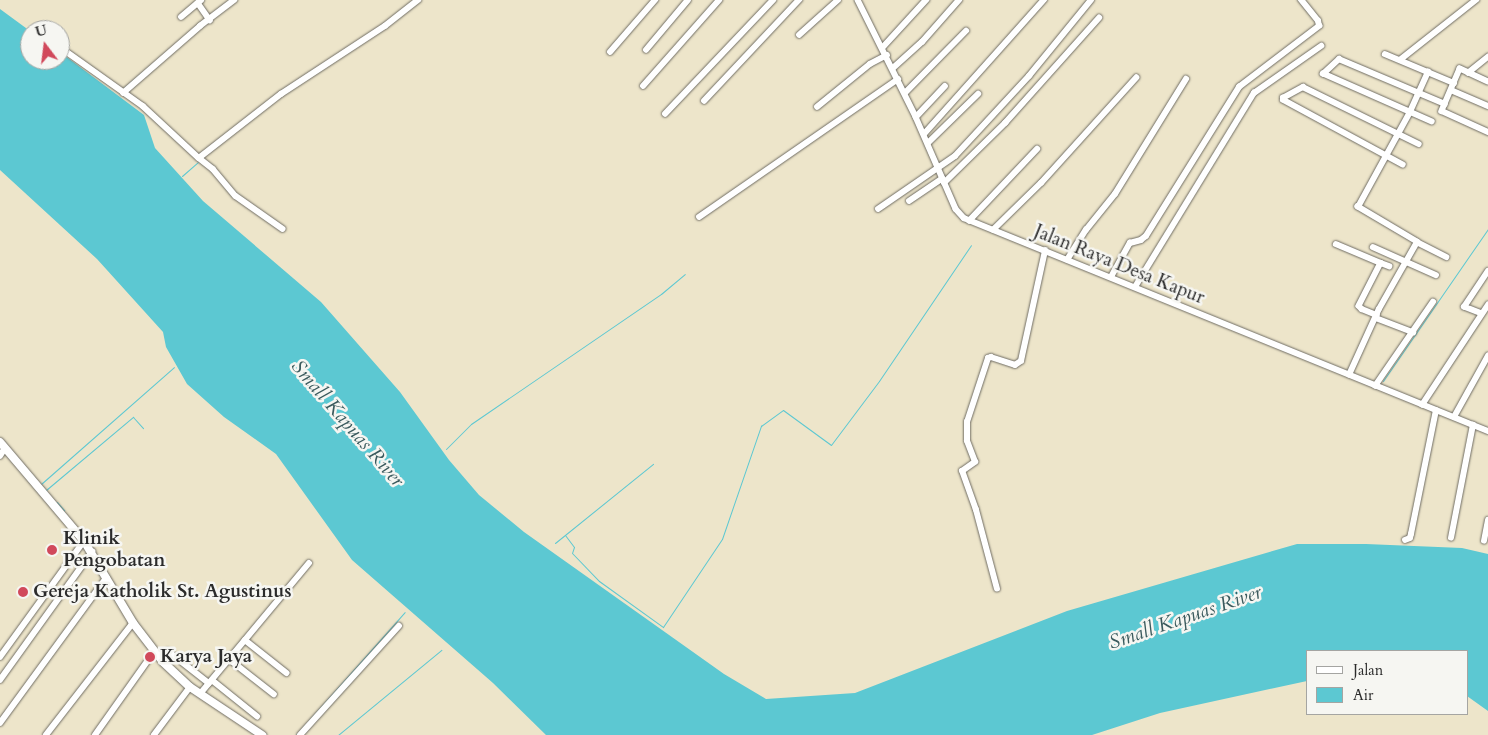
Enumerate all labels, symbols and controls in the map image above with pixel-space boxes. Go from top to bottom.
north arrow [20,20,70,70]
text: U [33,20,49,42]
street label: Jalan Raya Desa Kapur [1030,220,1208,310]
water label: Small Kapuas River [286,355,410,491]
place label: Klinik Pengobatan [63,528,165,572]
marker: Klinik Pengobatan [45,543,59,557]
water label: Small Kapuas River [1105,580,1265,654]
place label: Gereja Katholik St. Agustinus [33,581,291,603]
marker: Gereja Katholik St. Agustinus [17,586,29,598]
place label: Karya Jaya [160,646,252,668]
legend [1306,650,1468,715]
marker: Karya Jaya [144,651,156,663]
text: Jalan [1353,660,1383,680]
text: Air [1353,685,1373,705]

